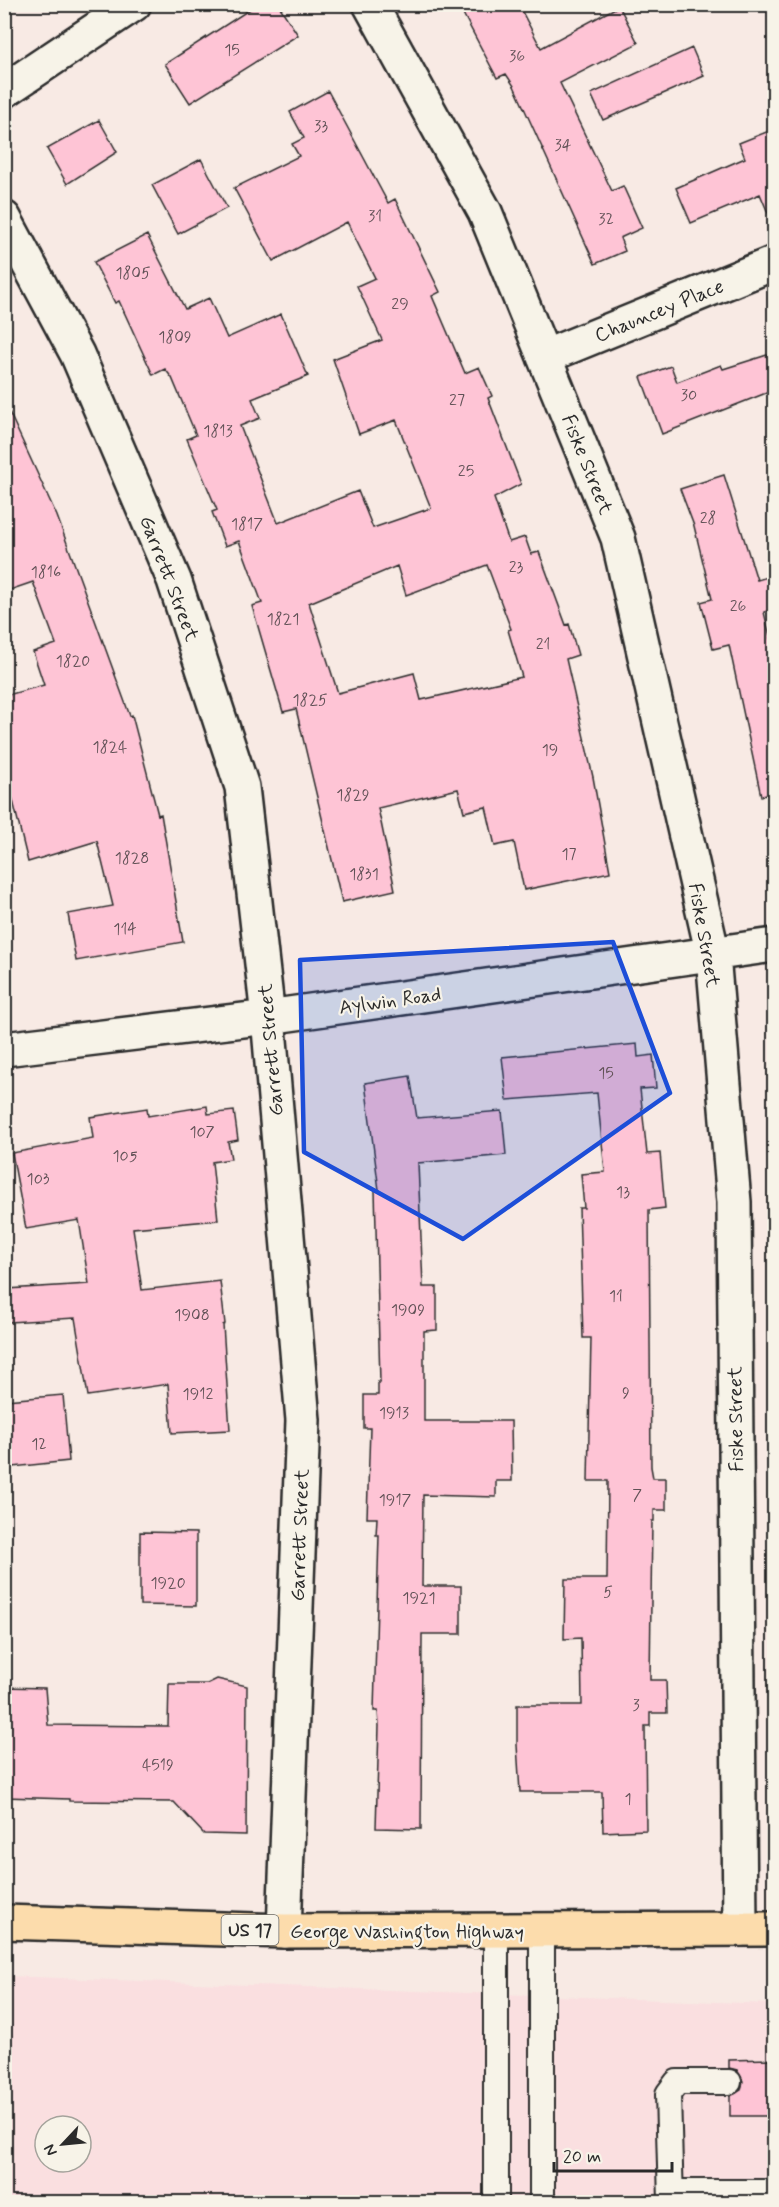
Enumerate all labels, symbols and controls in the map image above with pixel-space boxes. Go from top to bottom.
house number: 15 [224,40,240,61]
house number: 36 [509,46,525,67]
house number: 33 [314,116,328,137]
house number: 34 [555,135,572,156]
house number: 31 [368,206,382,227]
house number: 32 [598,209,614,230]
house number: 1805 [115,263,151,284]
street label: Chauncey Place [591,273,728,350]
house number: 29 [391,294,409,315]
house number: 1809 [158,327,192,348]
house number: 30 [681,385,697,406]
house number: 27 [449,390,465,411]
street label: Fiske Street [554,411,619,519]
house number: 1813 [203,421,233,442]
house number: 25 [458,461,474,482]
house number: 28 [700,508,716,529]
street label: Garrett Street [132,512,205,645]
house number: 1817 [231,514,263,535]
house number: 23 [509,557,524,578]
house number: 1816 [31,562,61,583]
house number: 26 [730,596,746,617]
house number: 1821 [267,609,299,630]
house number: 21 [536,634,550,655]
house number: 1820 [56,651,90,672]
house number: 1825 [292,690,328,711]
house number: 1824 [93,737,127,758]
house number: 19 [542,740,558,761]
house number: 1829 [336,785,370,806]
house number: 17 [561,844,577,865]
house number: 1828 [115,848,149,869]
house number: 1831 [349,864,379,885]
street label: Fiske Street [681,881,726,990]
house number: 114 [113,919,137,940]
street label: Aylwin Road [337,981,443,1022]
street label: Garrett Street [252,982,291,1117]
house number: 15 [598,1063,614,1084]
house number: 107 [189,1122,215,1143]
house number: 105 [112,1146,138,1167]
house number: 103 [27,1169,50,1190]
house number: 13 [616,1182,630,1203]
house number: 11 [609,1286,623,1307]
house number: 1909 [391,1300,425,1321]
house number: 1908 [174,1305,210,1326]
street label: Fiske Street [722,1366,751,1472]
house number: 9 [622,1383,630,1404]
house number: 1912 [183,1384,214,1405]
house number: 1913 [379,1403,409,1424]
house number: 12 [31,1434,47,1455]
street label: Garrett Street [285,1468,316,1602]
house number: 7 [632,1485,642,1506]
house number: 1917 [379,1490,412,1511]
house number: 1920 [150,1573,186,1594]
house number: 5 [603,1582,613,1603]
house number: 1921 [402,1588,436,1609]
house number: 3 [632,1695,640,1716]
house number: 4519 [142,1755,174,1776]
house number: 1 [624,1789,632,1810]
road number: US 17 [222,1915,278,1945]
street label: George Washington Highway [290,1919,524,1948]
north arrow [33,2114,93,2174]
scale bar [554,2135,672,2173]
text: N [39,2141,63,2159]
text: 20 m [563,2145,601,2169]

